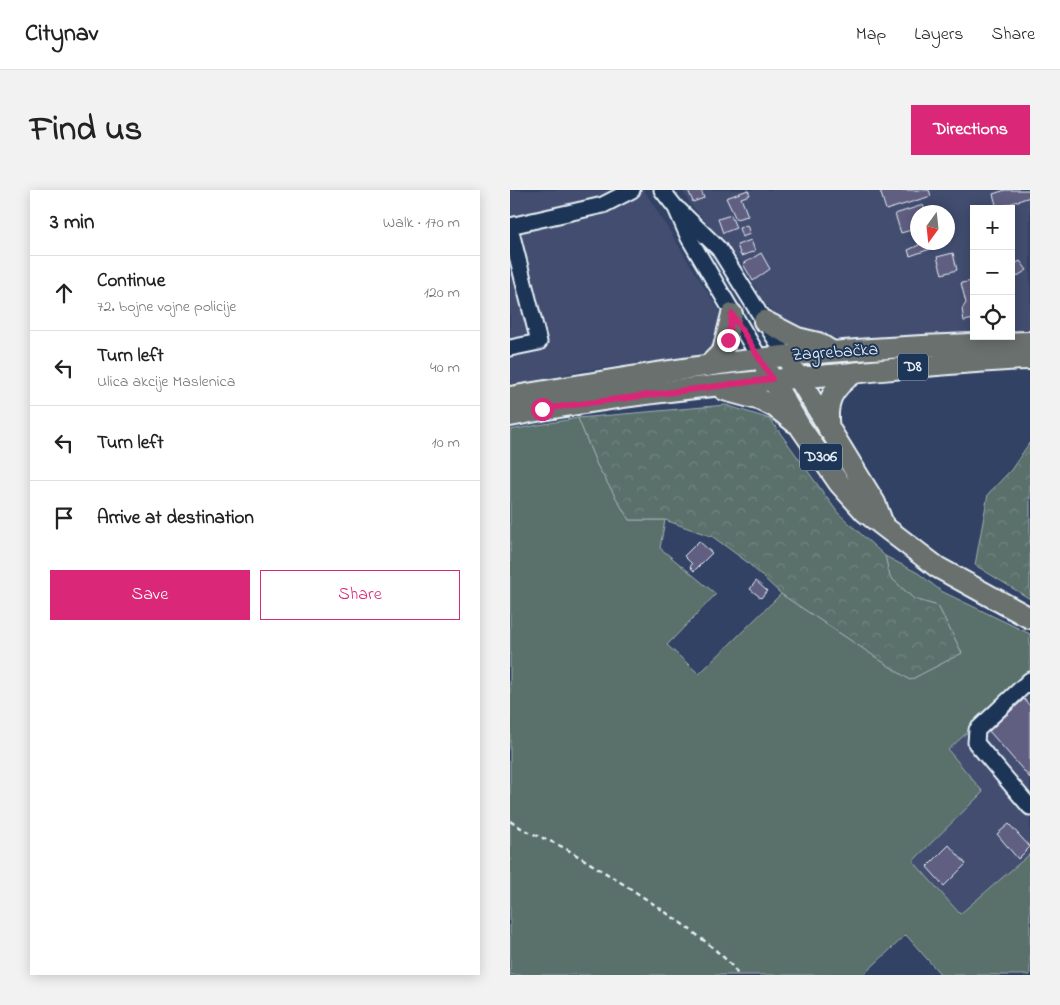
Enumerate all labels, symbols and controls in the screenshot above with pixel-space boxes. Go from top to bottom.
text: Citynav [25,17,98,52]
text: Map [856,22,886,48]
text: Layers [914,22,964,48]
text: Share [992,22,1035,48]
text: Find us [30,105,142,156]
button: Directions [911,105,1030,155]
north arrow [910,205,955,250]
map controls [970,205,1015,340]
button: + [970,205,1015,250]
text: 3 min [50,208,94,238]
text: Walk · 170 m [383,211,460,235]
button: − [970,250,1015,295]
text: Continue [97,268,165,295]
icon: ahead [50,279,78,307]
text: 120 m [424,281,460,305]
text: 72. bojne vojne policije [97,295,236,319]
button: locate [970,295,1015,340]
route end [717,329,740,352]
street label: Zagrebačka [791,337,879,370]
text: Turn left [97,343,164,370]
road number: D8 [898,353,928,380]
icon: left [50,354,78,382]
text: 40 m [430,356,460,380]
text: Ulica akcije Maslenica [97,370,235,394]
route start [531,398,554,421]
icon: left [50,429,78,457]
text: Turn left [97,430,164,457]
text: 10 m [432,431,460,455]
road number: D306 [800,443,842,470]
icon: arrive [50,504,78,532]
text: Arrive at destination [97,505,254,532]
button: Save [50,570,250,620]
button: Share [260,570,460,620]

